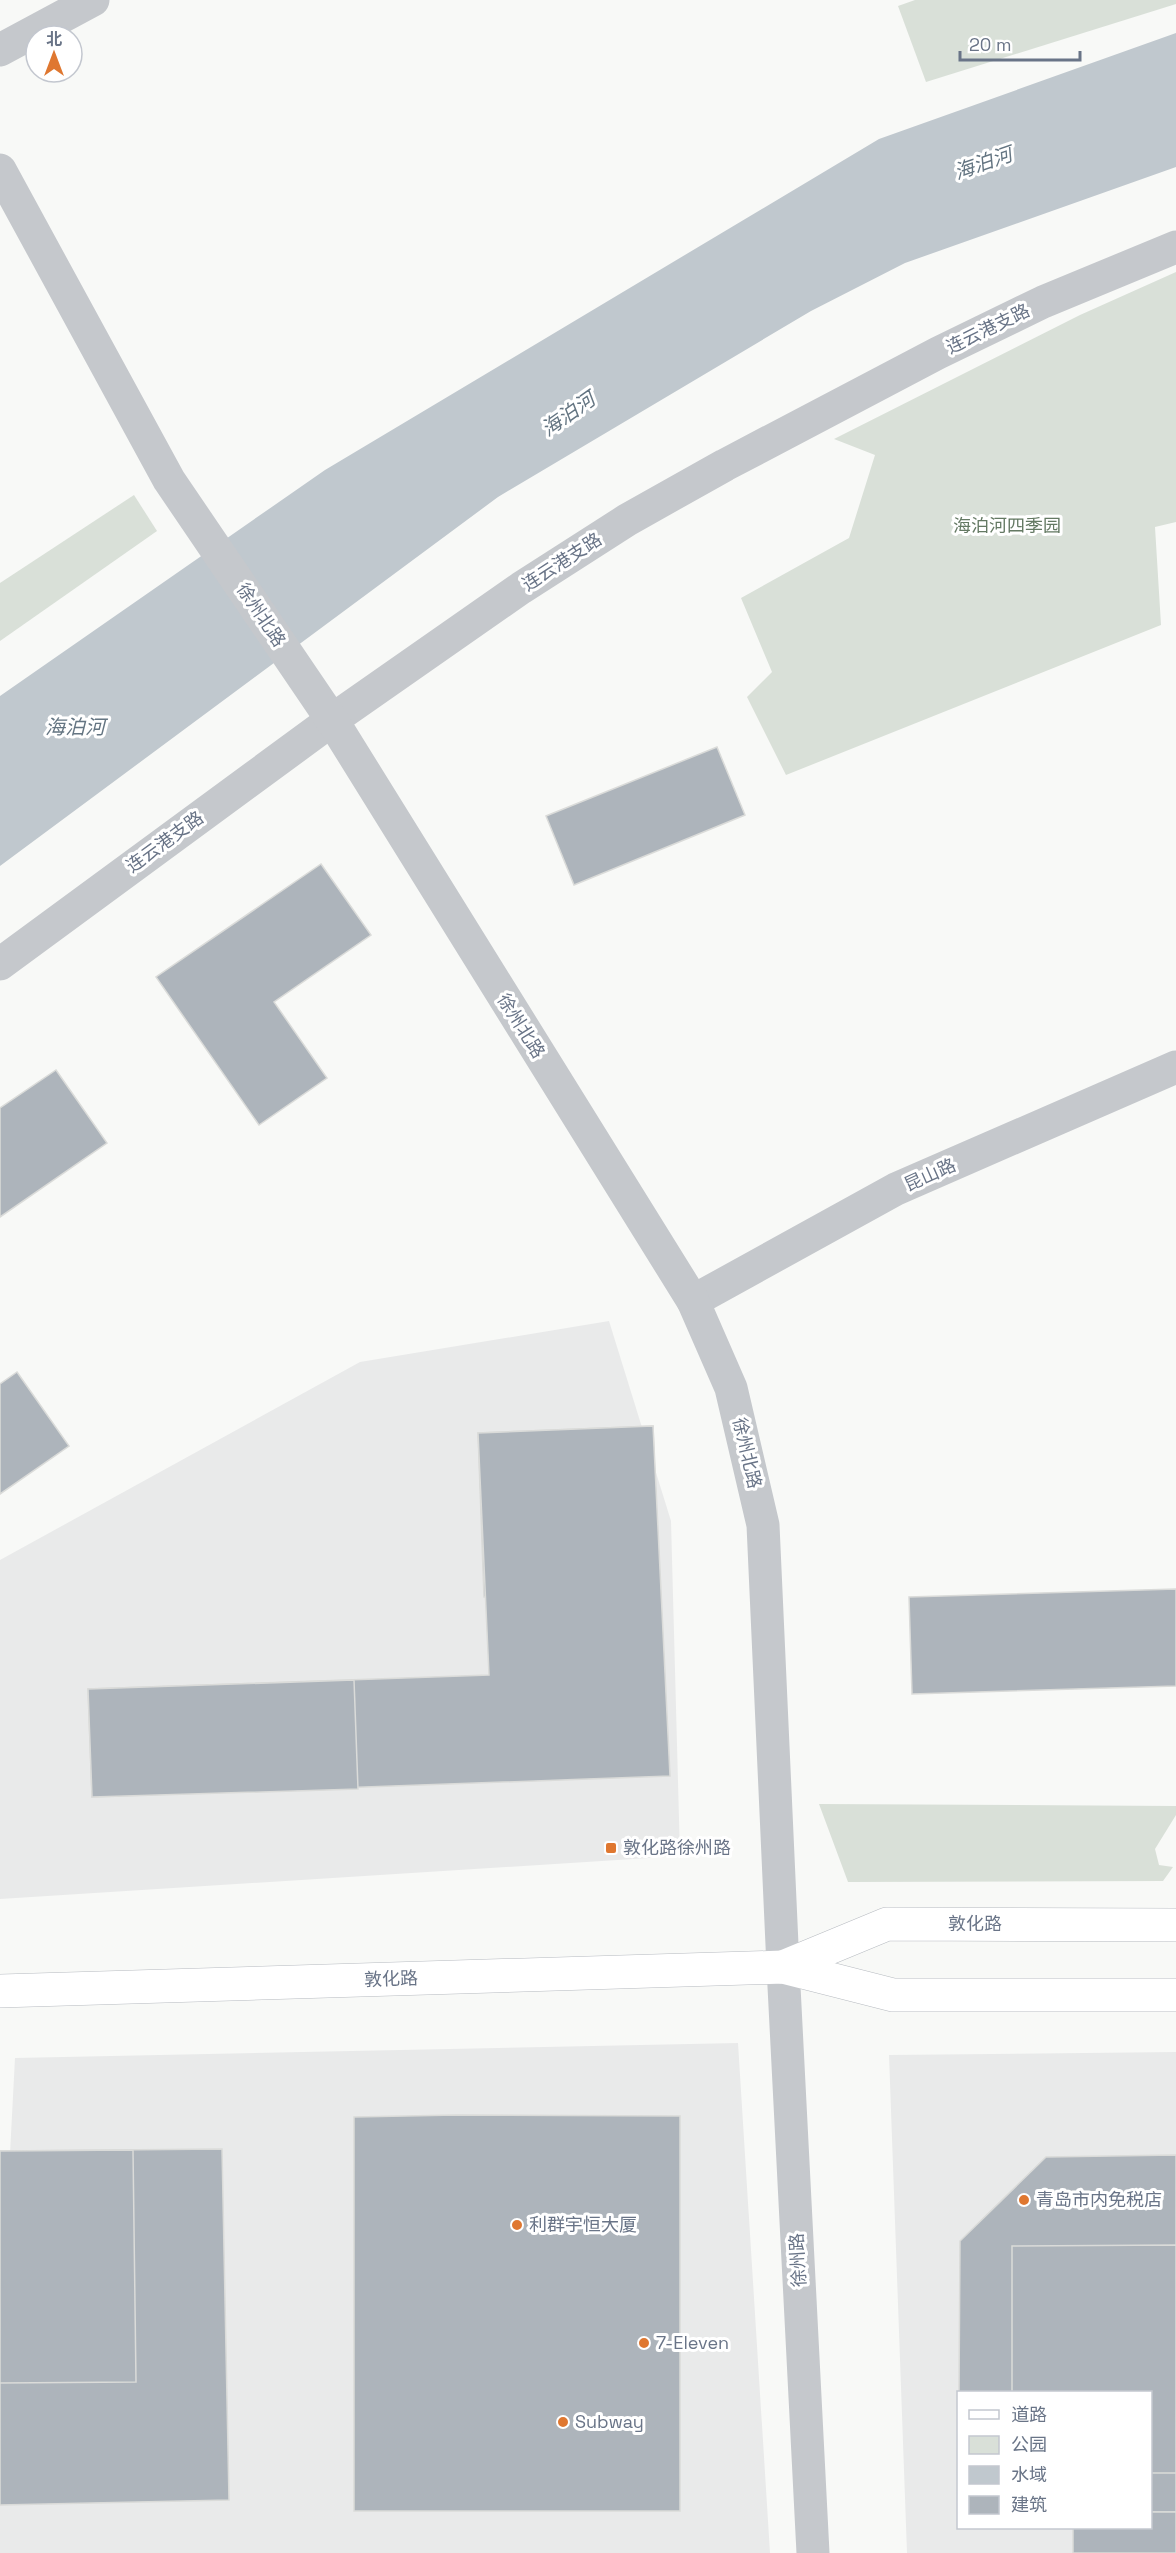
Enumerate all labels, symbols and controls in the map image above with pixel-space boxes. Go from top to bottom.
north arrow [24,24,84,84]
scale bar [960,24,1080,62]
text: 北 [46,29,62,50]
text: 20 m [969,33,1012,56]
water label: 海泊河 [950,140,1019,185]
street label: 连云港支路 [942,298,1033,359]
water label: 海泊河 [536,384,603,442]
park label: 海泊河四季园 [953,514,1061,537]
street label: 连云港支路 [518,527,606,596]
street label: 徐州北路 [232,578,291,651]
water label: 海泊河 [45,714,109,740]
street label: 连云港支路 [122,806,208,877]
street label: 徐州北路 [493,989,550,1062]
street label: 昆山路 [900,1153,959,1196]
street label: 徐州北路 [728,1415,767,1491]
place label: 敦化路徐州路 [623,1836,731,1859]
marker: 敦化路徐州路 [604,1841,618,1855]
street label: 敦化路 [948,1912,1002,1935]
street label: 敦化路 [364,1966,418,1991]
place label: 青岛市内免税店 [1036,2188,1162,2211]
marker: 青岛市内免税店 [1017,2193,1031,2207]
place label: 利群宇恒大厦 [529,2213,637,2236]
marker: 利群宇恒大厦 [510,2218,524,2232]
street label: 徐州路 [785,2232,810,2288]
place label: 7-Eleven [656,2331,729,2354]
marker: 7-Eleven [637,2336,651,2350]
legend [957,2391,1152,2529]
text: 道路 [1011,2403,1047,2426]
place label: Subway [575,2410,644,2433]
marker: Subway [556,2415,570,2429]
text: 公园 [1011,2433,1047,2456]
text: 水域 [1011,2463,1047,2486]
text: 建筑 [1011,2493,1047,2516]

